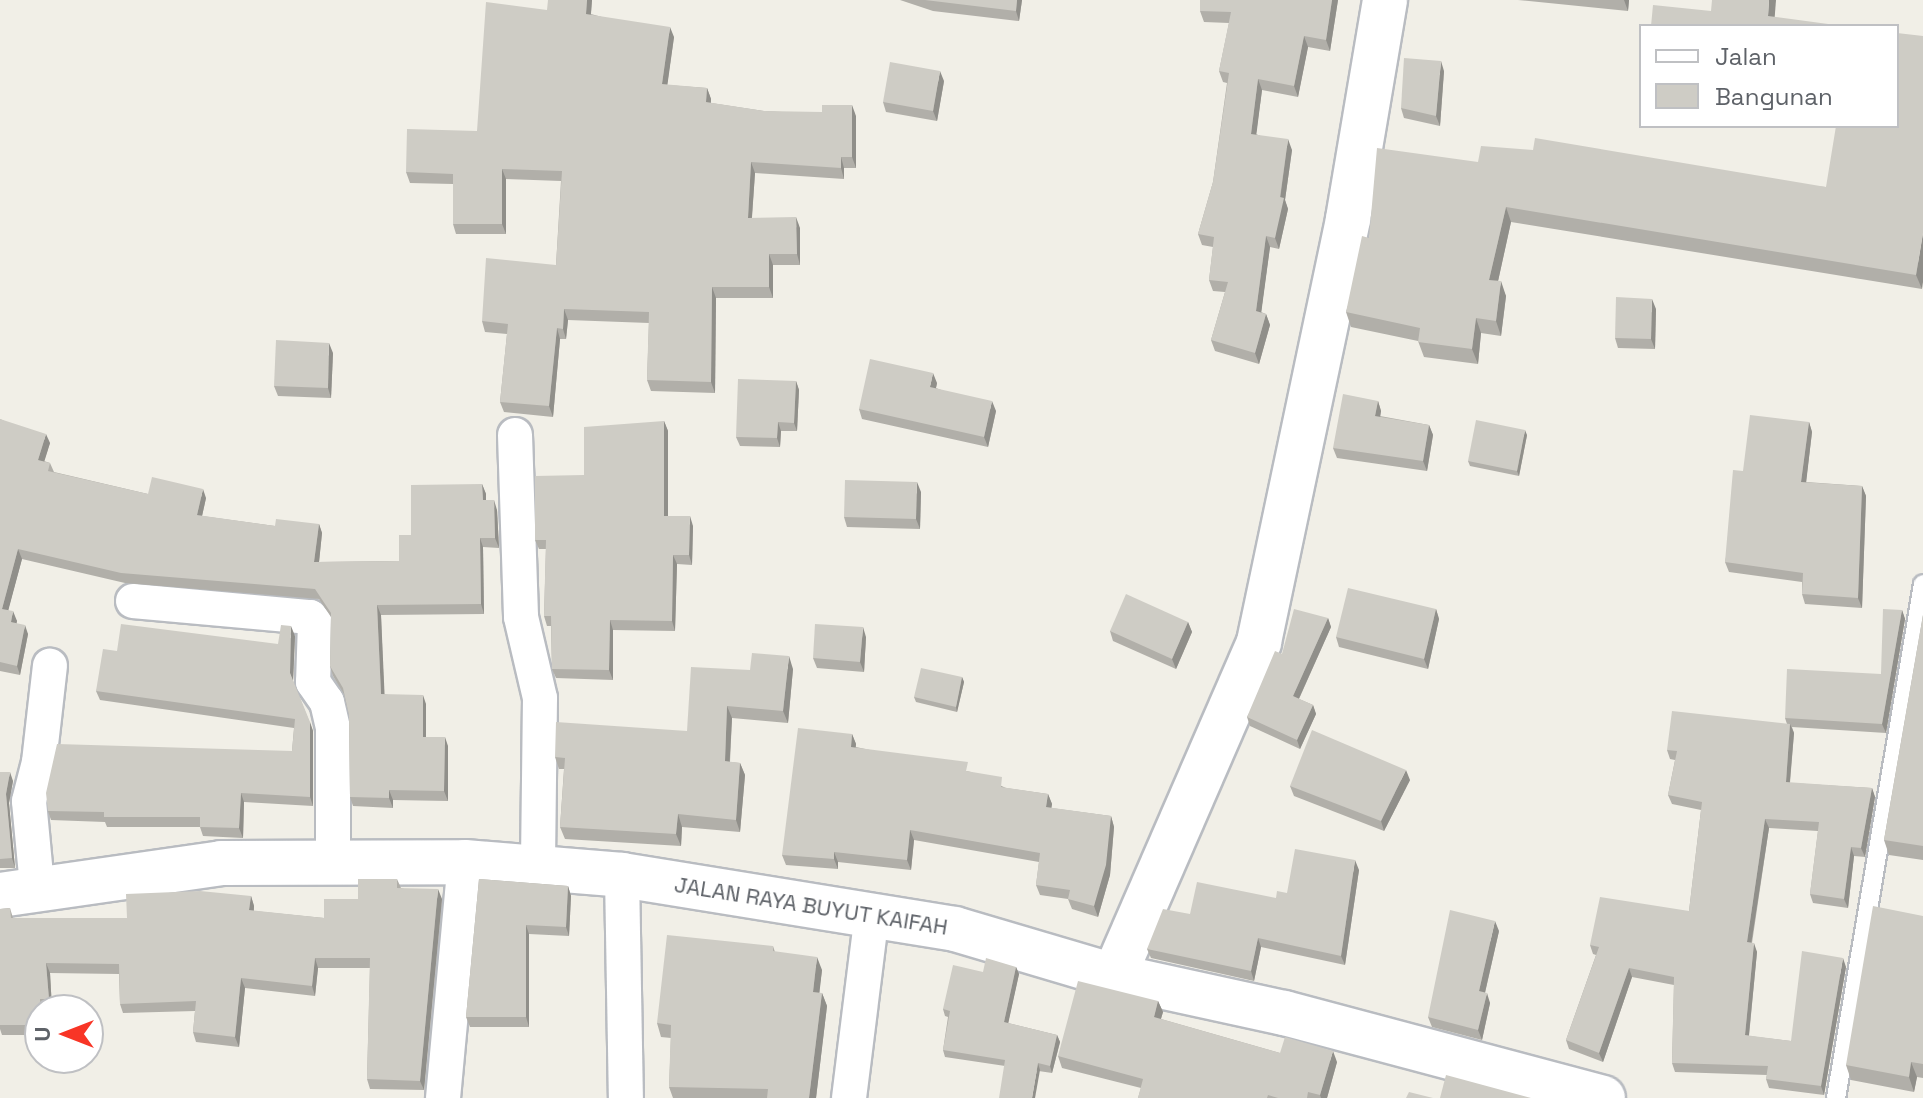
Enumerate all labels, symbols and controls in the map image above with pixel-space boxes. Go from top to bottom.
legend [1639,24,1899,128]
text: Jalan [1715,41,1777,72]
text: Bangunan [1715,81,1833,112]
street label: JALAN RAYA BUYUT KAIFAH [672,871,950,941]
north arrow [24,994,104,1074]
text: U [28,1027,56,1041]

